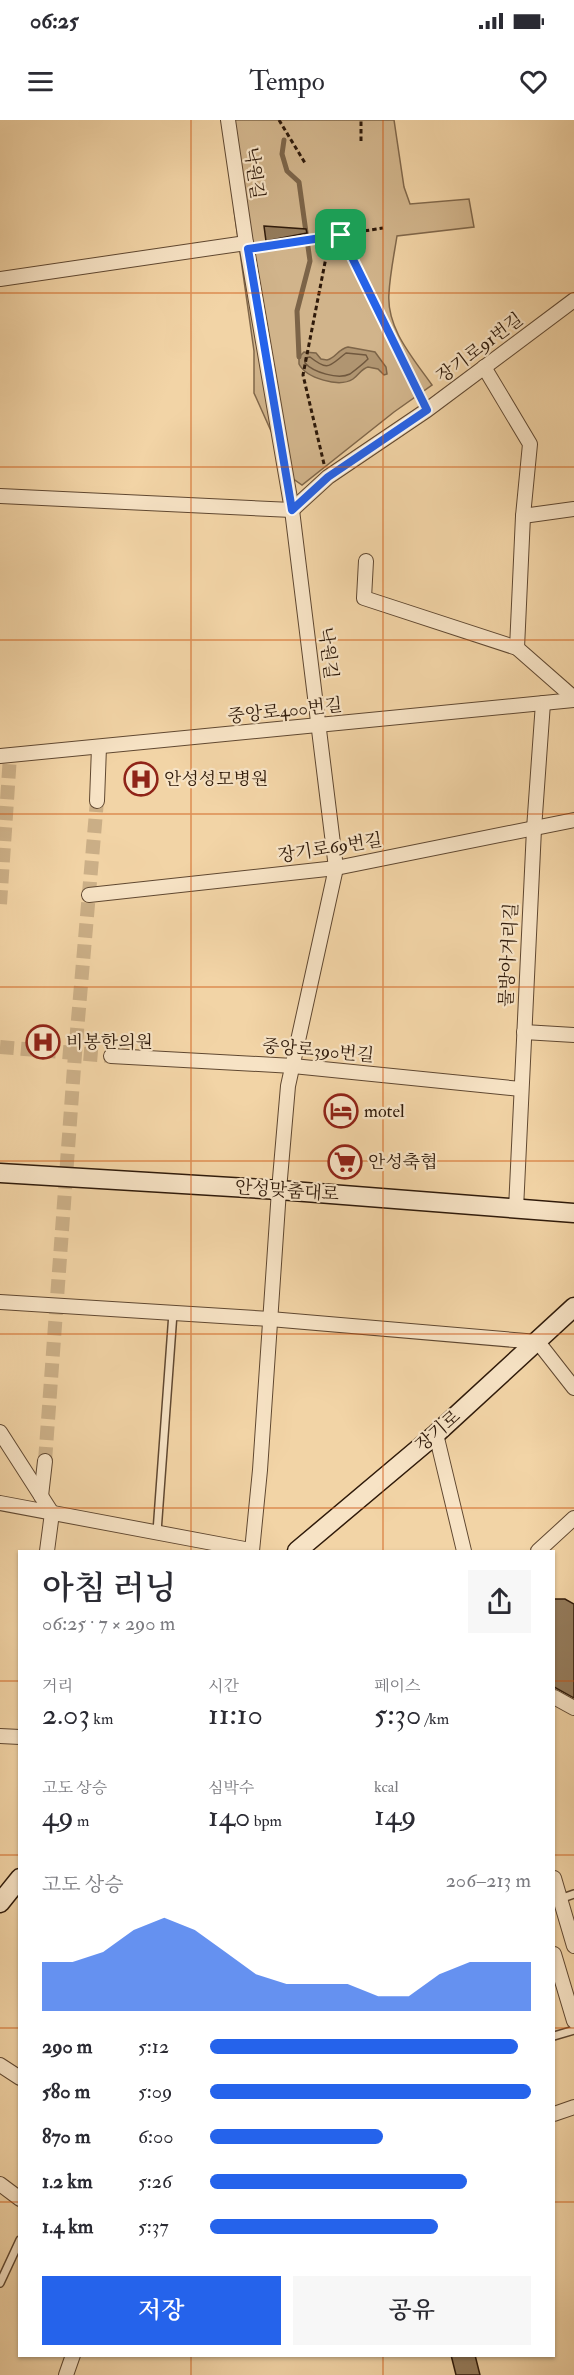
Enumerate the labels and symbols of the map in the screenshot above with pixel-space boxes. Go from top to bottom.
street label: 낙원길 [239,146,269,200]
pin [315,209,366,260]
street label: 장기로91번길 [432,308,528,388]
street label: 낙원길 [313,626,343,680]
street label: 중앙로400번길 [227,694,343,728]
hospital icon: 안성성모병원 [123,761,159,797]
place label: 안성성모병원 [164,768,268,791]
street label: 장기로69번길 [276,828,384,868]
street label: 물방아거리길 [495,902,523,1008]
hospital icon: 비봉한의원 [25,1024,61,1060]
place label: 비봉한의원 [66,1031,153,1054]
street label: 중앙로390번길 [261,1035,375,1067]
hotel icon: motel [323,1093,359,1129]
place label: motel [364,1100,405,1123]
supermarket icon: 안성축협 [327,1144,363,1180]
place label: 안성축협 [368,1151,438,1174]
street label: 안성맞춤대로 [234,1176,340,1206]
street label: 장기로 [411,1405,465,1457]

